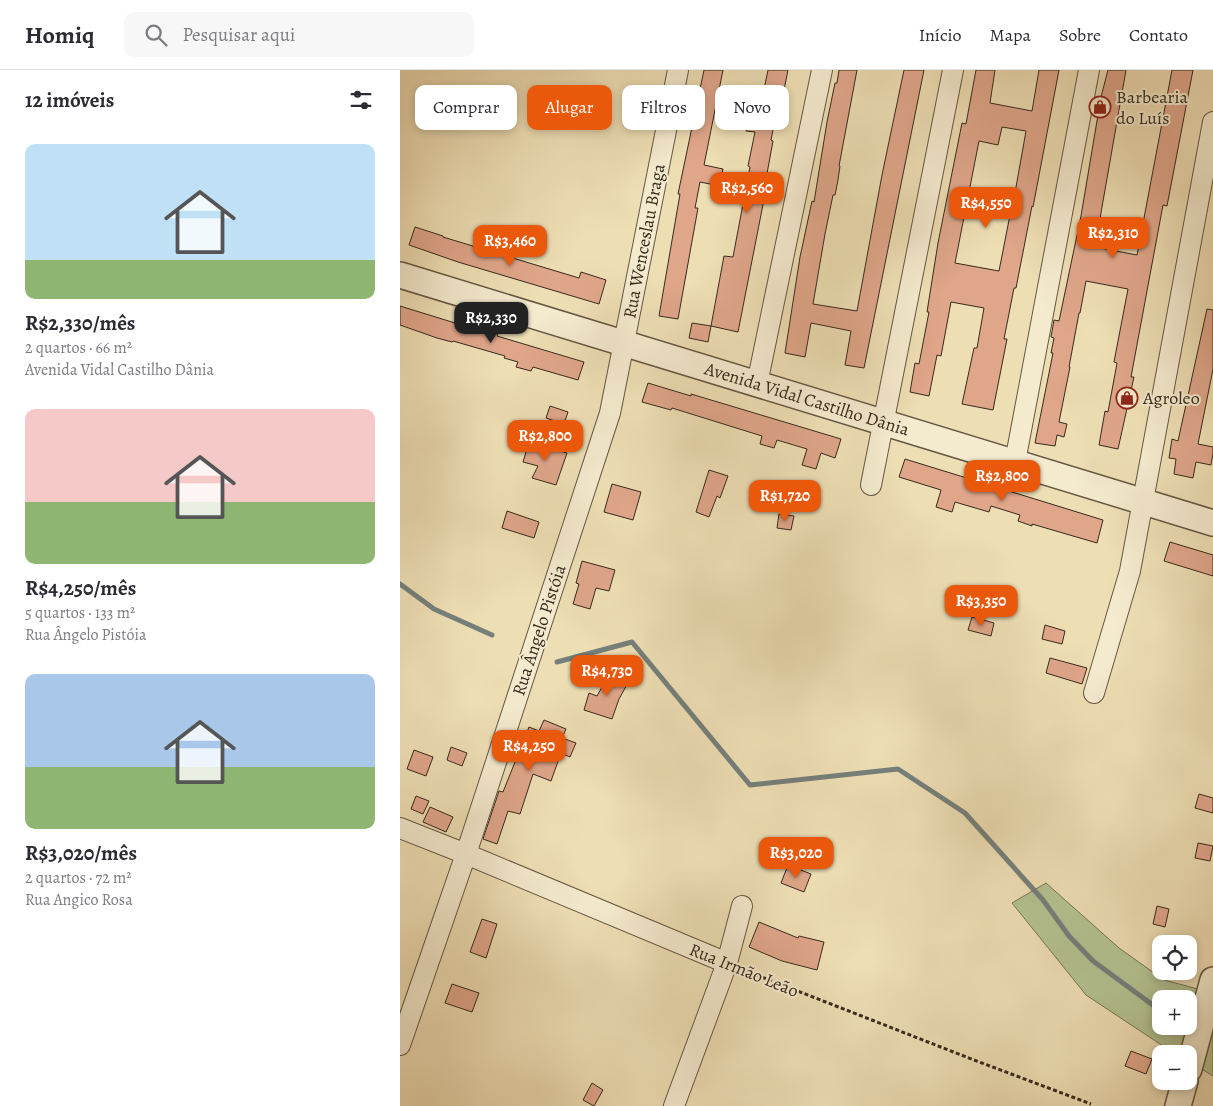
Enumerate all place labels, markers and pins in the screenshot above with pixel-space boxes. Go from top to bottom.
place label: Barbearia do Luís [1116,85,1189,130]
shop icon: Barbearia do Luís [1088,95,1112,119]
pin: R$2,560 [701,172,793,214]
pin: R$4,550 [940,186,1032,229]
pin: R$2,310 [1067,216,1159,259]
pin: R$3,460 [464,224,556,267]
pin: R$2,330 [445,302,537,344]
shop icon: Agroleo [1115,386,1139,410]
place label: Agroleo [1142,386,1200,410]
pin: R$2,800 [499,420,591,462]
pin: R$2,800 [956,460,1048,502]
pin: R$1,720 [739,480,831,522]
pin: R$3,350 [935,584,1027,627]
pin: R$4,730 [561,654,653,697]
pin: R$4,250 [483,730,575,772]
pin: R$3,020 [750,836,842,879]

